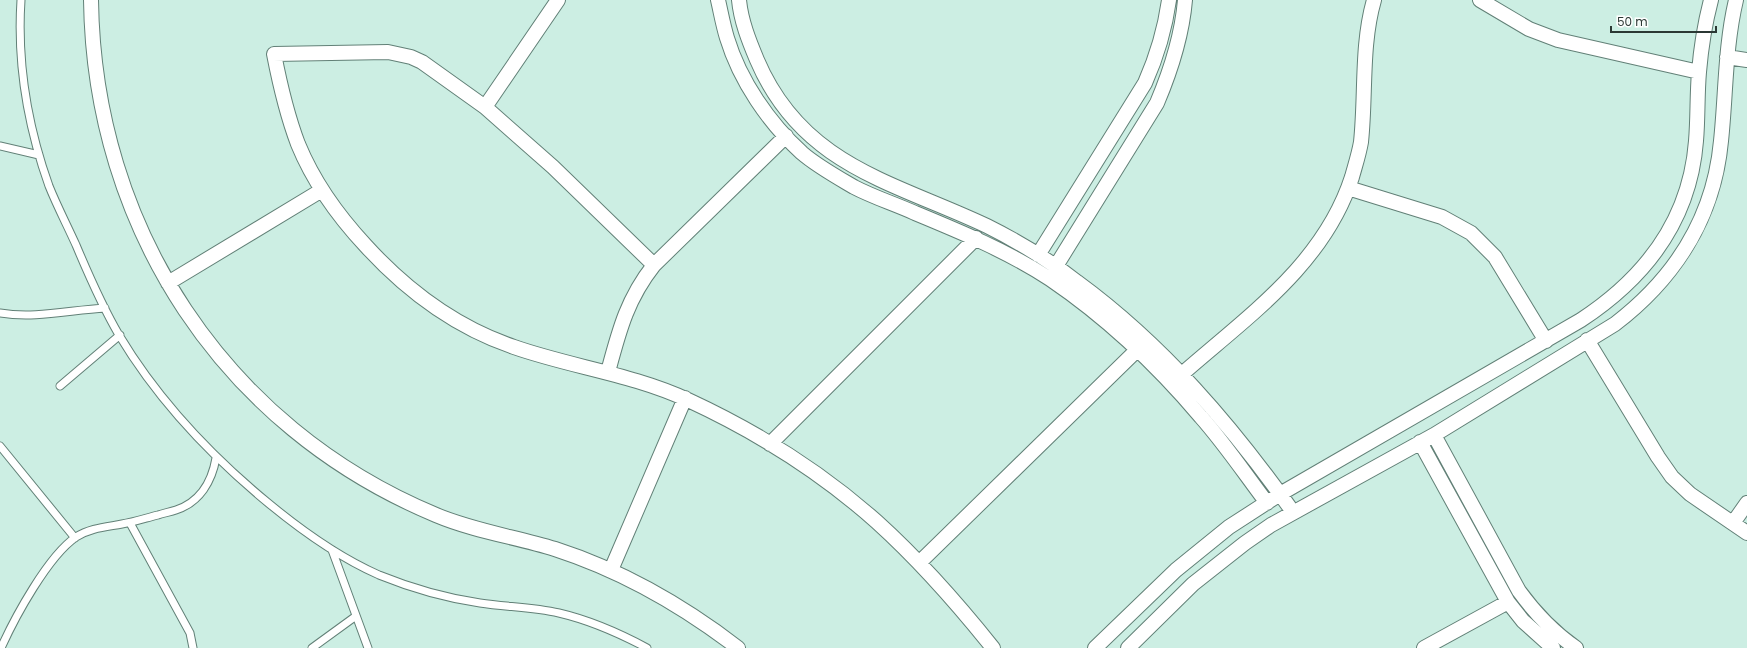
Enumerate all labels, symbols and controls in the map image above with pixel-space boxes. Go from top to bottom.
scale bar [1611,8,1716,34]
text: 50 m [1617,13,1648,30]

